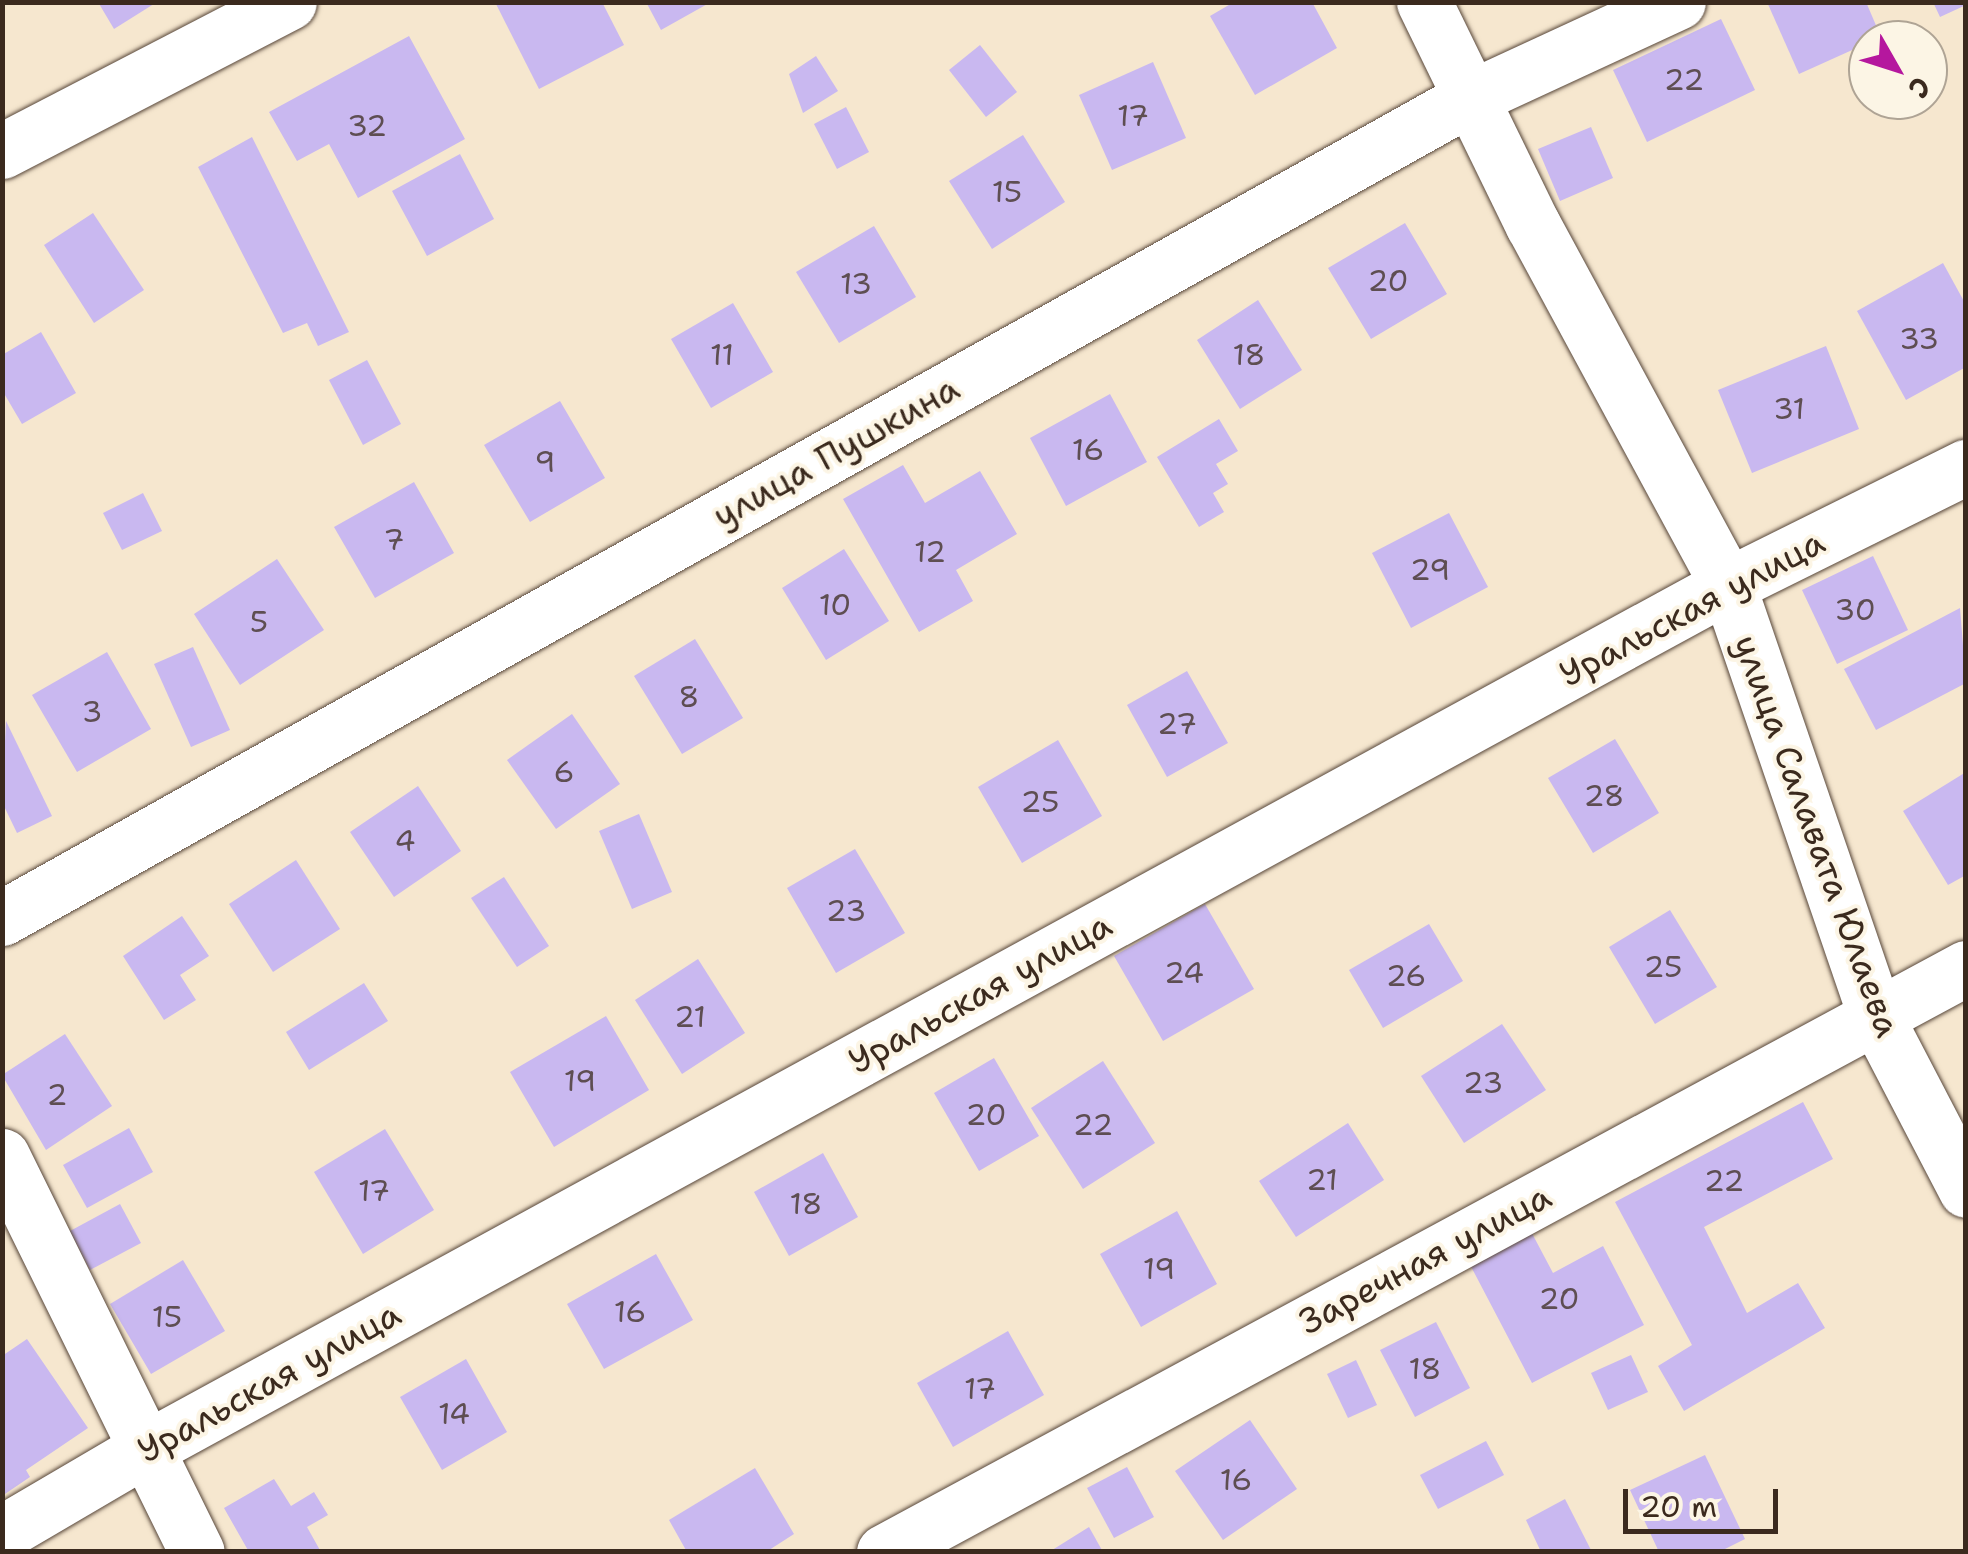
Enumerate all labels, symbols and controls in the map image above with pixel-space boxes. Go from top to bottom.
north arrow [1848,20,1948,120]
house number: 22 [1664,62,1704,98]
text: С [1900,69,1940,106]
house number: 17 [1117,98,1149,134]
house number: 32 [347,108,387,144]
house number: 15 [992,174,1022,210]
house number: 20 [1367,263,1409,299]
house number: 13 [840,266,872,302]
house number: 33 [1899,321,1939,357]
house number: 11 [710,337,734,373]
house number: 18 [1232,337,1266,373]
street label: улица Пушкина [706,367,966,537]
house number: 31 [1773,391,1805,427]
house number: 16 [1072,432,1104,468]
house number: 9 [535,444,555,480]
street label: Уральская улица [1552,520,1832,696]
house number: 7 [384,522,404,558]
house number: 12 [914,534,946,570]
house number: 29 [1410,552,1450,588]
house number: 10 [819,587,851,623]
house number: 30 [1834,592,1876,628]
house number: 5 [250,604,268,640]
street label: улица Салавата Юлаева [1725,629,1909,1043]
house number: 8 [679,679,699,715]
house number: 3 [82,694,102,730]
house number: 27 [1157,706,1197,742]
house number: 6 [554,754,574,790]
house number: 28 [1583,778,1625,814]
house number: 25 [1021,784,1059,820]
house number: 4 [395,823,415,859]
house number: 23 [826,893,866,929]
street label: Уральская улица [841,903,1119,1083]
house number: 25 [1644,949,1682,985]
house number: 24 [1164,955,1204,991]
house number: 26 [1386,958,1426,994]
house number: 21 [674,999,706,1035]
house number: 19 [564,1063,596,1099]
house number: 23 [1463,1065,1503,1101]
house number: 2 [47,1077,67,1113]
house number: 20 [965,1097,1007,1133]
house number: 22 [1073,1107,1113,1143]
house number: 21 [1306,1162,1338,1198]
house number: 22 [1704,1163,1744,1199]
house number: 17 [358,1173,390,1209]
street label: Заречная улица [1292,1175,1558,1343]
house number: 18 [789,1186,823,1222]
house number: 19 [1143,1251,1175,1287]
house number: 20 [1538,1281,1580,1317]
street label: Уральская улица [130,1292,408,1472]
house number: 16 [614,1294,646,1330]
house number: 15 [152,1299,182,1335]
house number: 18 [1408,1351,1442,1387]
house number: 17 [964,1371,996,1407]
house number: 14 [438,1396,470,1432]
house number: 16 [1220,1462,1252,1498]
scale bar [1628,1469,1783,1531]
text: 20 m [1640,1486,1717,1527]

